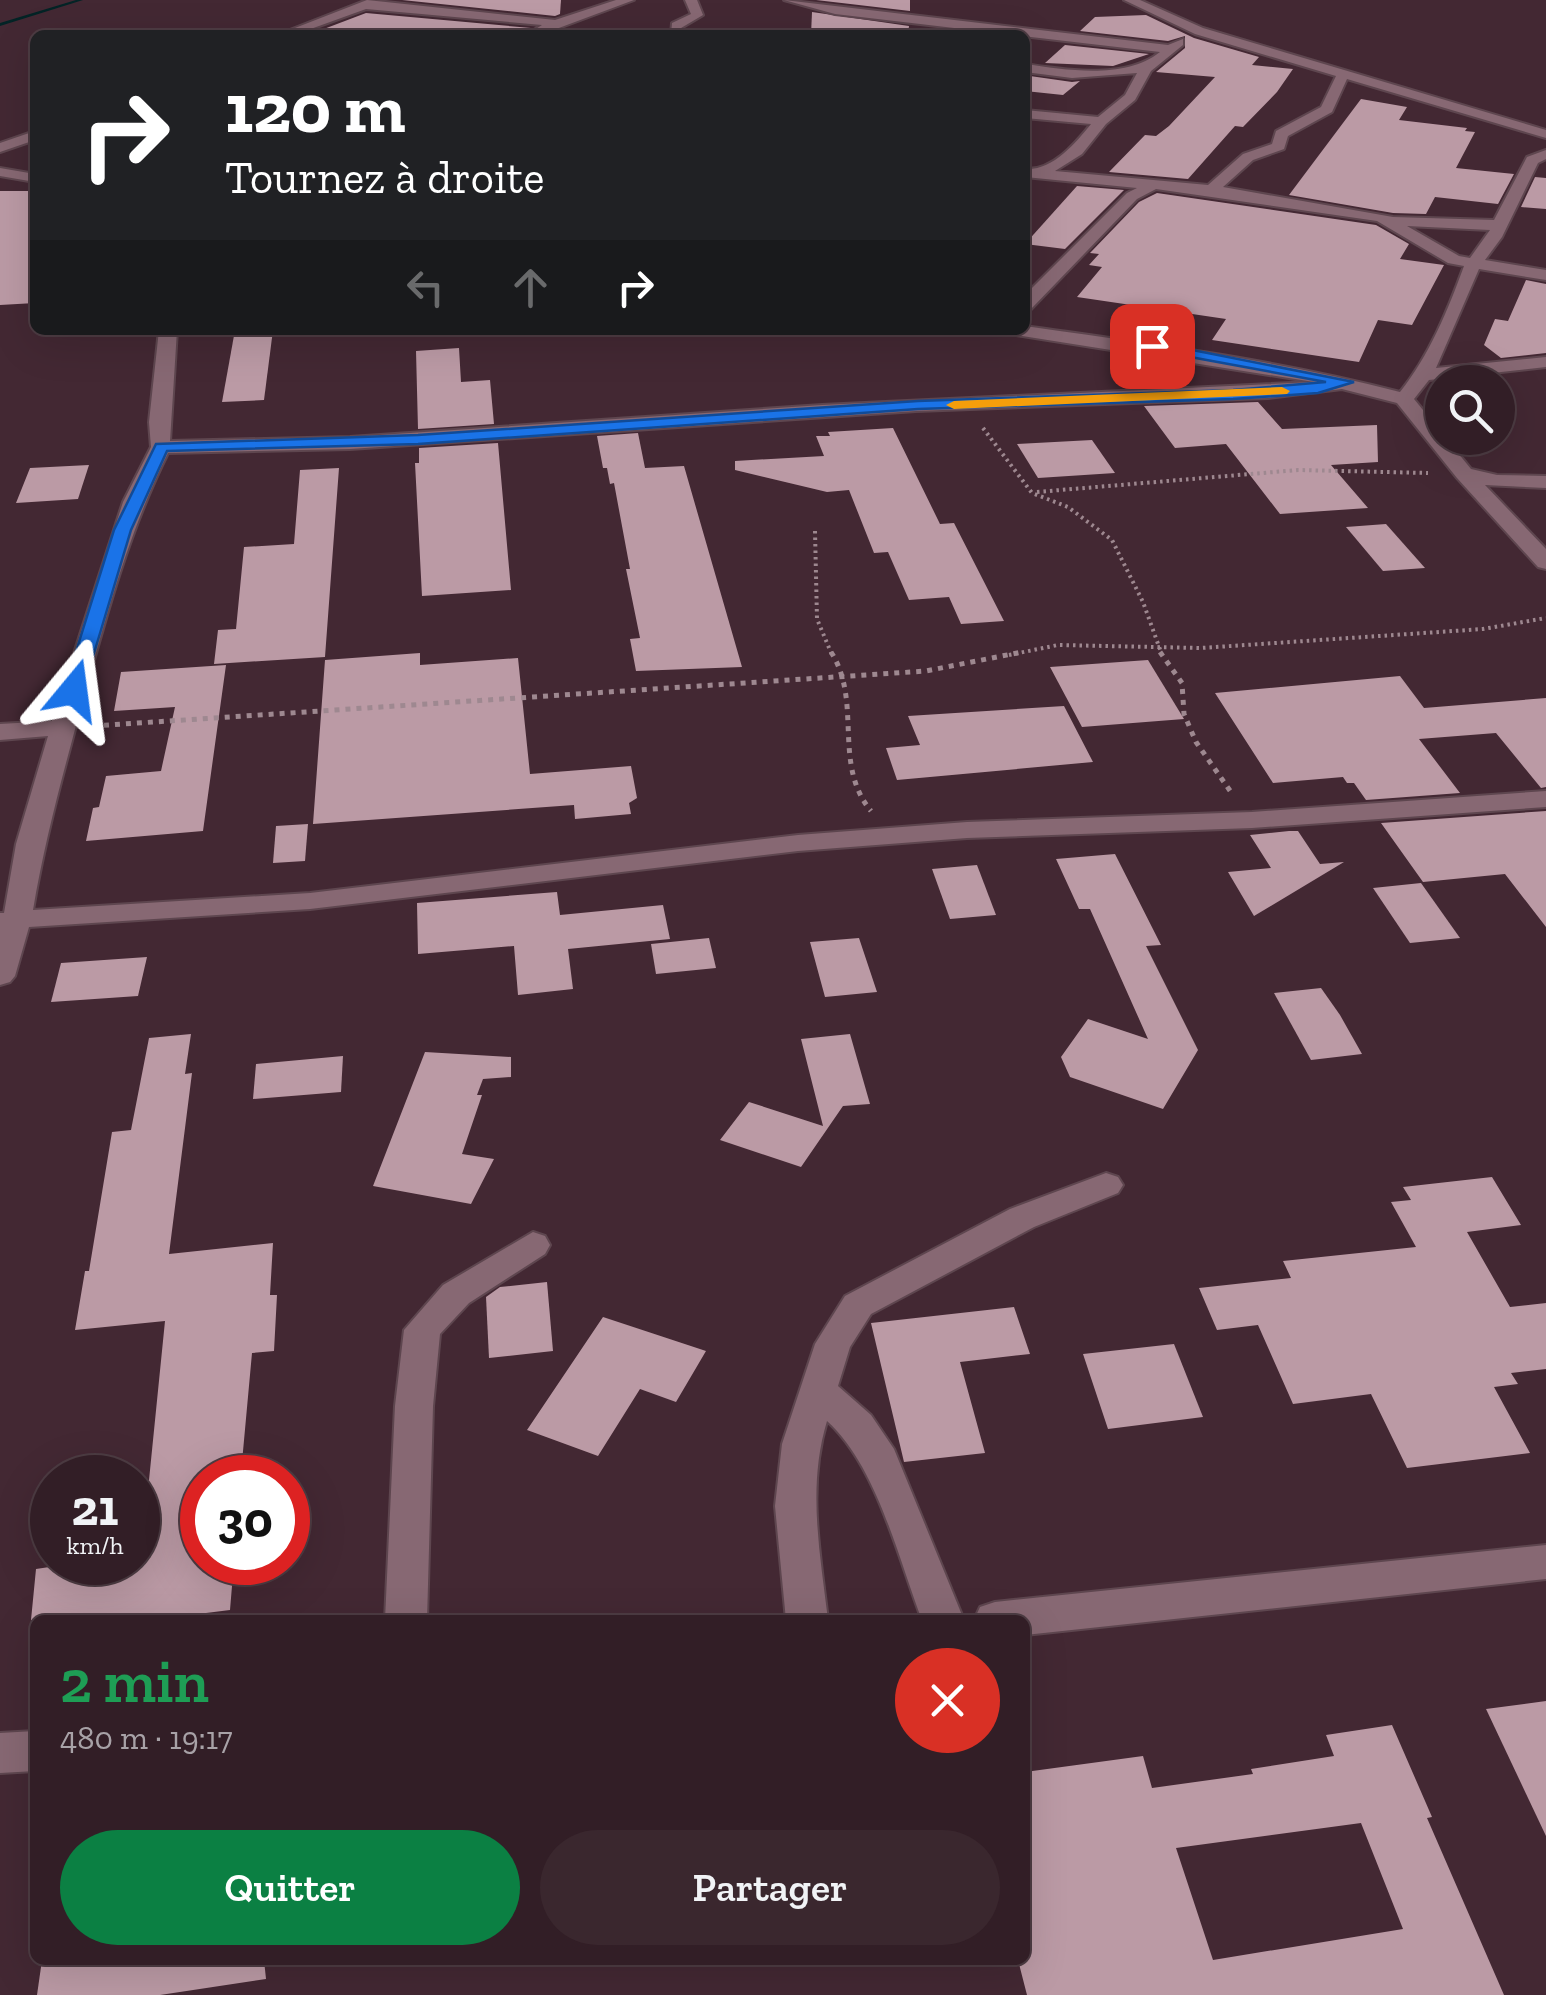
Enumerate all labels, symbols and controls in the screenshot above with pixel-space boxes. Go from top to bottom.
text: 120 m [225,66,406,150]
icon: right [60,70,190,200]
text: Tournez à droite [225,151,544,205]
icon: left [398,260,453,315]
icon: ahead [503,260,558,315]
icon: right [608,260,663,315]
pin [1110,304,1195,389]
icon: arrive [1125,319,1180,374]
map controls [1425,365,1515,455]
button: search [1425,365,1515,455]
position arrow [22,638,126,742]
speed limit sign: 30 [180,1455,310,1585]
text: 21 [71,1478,119,1538]
text: km/h [66,1530,124,1560]
text: 2 min [60,1645,209,1717]
button: close [895,1648,1000,1753]
text: 480 m · 19:17 [60,1719,233,1757]
button: Quitter [60,1830,520,1945]
button: Partager [540,1830,1000,1945]

